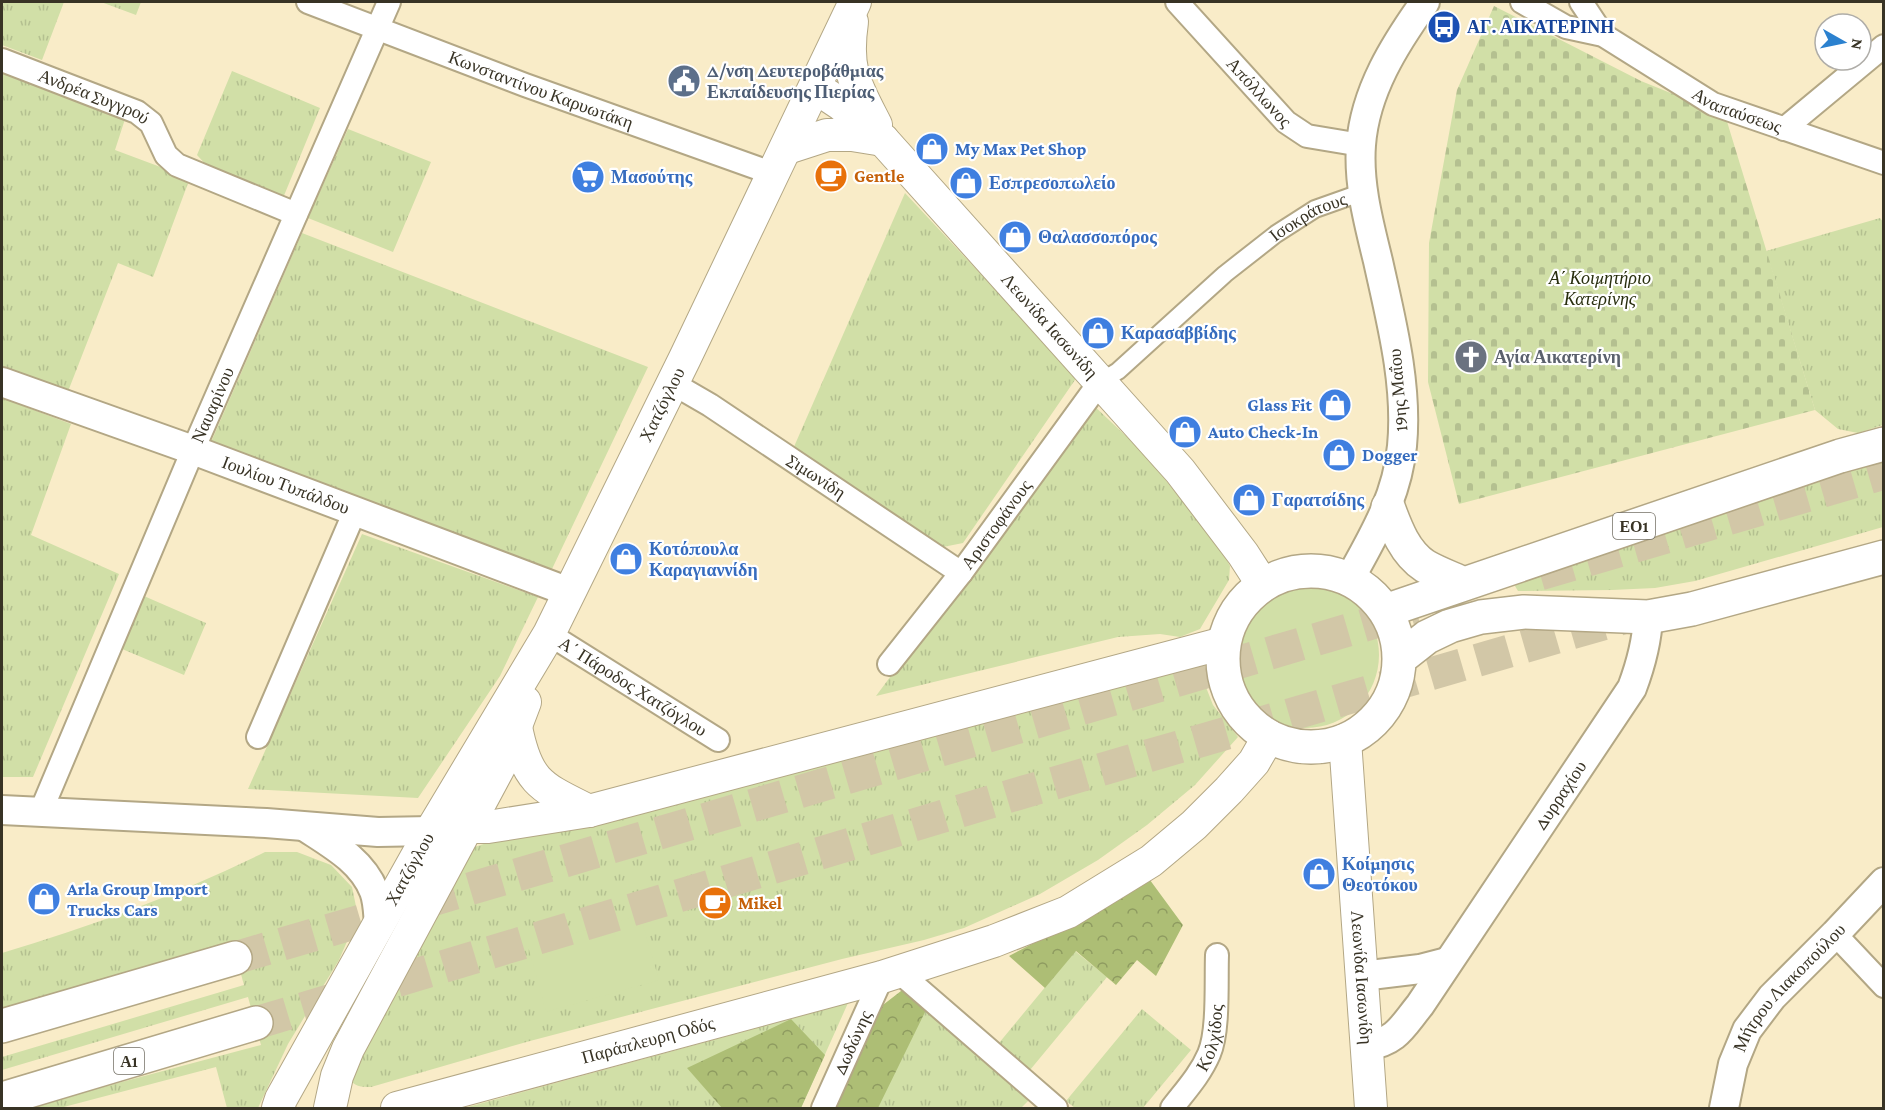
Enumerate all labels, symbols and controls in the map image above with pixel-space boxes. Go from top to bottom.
bus stop icon: ΑΓ. ΑΙΚΑΤΕΡΙΝΗ [1426,9,1462,45]
north arrow [1813,12,1873,72]
place label: ΑΓ. ΑΙΚΑΤΕΡΙΝΗ [1467,17,1614,37]
text: N [1848,38,1867,51]
street label: Κωνσταντίνου Καρυωτάκη [446,47,636,133]
street label: Απόλλωνος [1222,53,1296,131]
place label: Δ/νση Δευτεροβάθμιας Εκπαίδευσης Πιερίας [707,61,884,102]
public building icon: Δ/νση Δευτεροβάθμιας Εκπαίδευσης Πιερίας [666,63,702,99]
street label: Ανδρέα Συγγρού [36,65,154,128]
street label: Αναπαύσεως [1688,83,1785,137]
shop icon: My Max Pet Shop [914,131,950,167]
place label: My Max Pet Shop [955,139,1087,159]
cafe icon: Gentle [813,158,849,194]
supermarket icon: Μασούτης [570,159,606,195]
shop icon: Εσπρεσοπωλείο [948,165,984,201]
place label: Gentle [854,166,904,186]
place label: Μασούτης [611,167,693,187]
place label: Εσπρεσοπωλείο [989,173,1115,193]
street label: Ισοκράτους [1265,189,1349,245]
shop icon: Θαλασσοπόρος [997,219,1033,255]
place label: Θαλασσοπόρος [1038,227,1157,247]
park label: Α΄ Κοιμητήριο Κατερίνης [1548,268,1651,309]
street label: Λεωνίδα Ιασωνίδη [997,269,1102,383]
shop icon: Καρασαββίδης [1080,315,1116,351]
place label: Καρασαββίδης [1121,323,1236,343]
church icon: Αγία Αικατερίνη [1453,339,1489,375]
place label: Αγία Αικατερίνη [1494,347,1621,367]
street label: 19ης Μαΐου [1384,348,1412,432]
street label: Ναυαρίνου [187,364,238,446]
street label: Χατζόγλου [635,364,689,445]
shop icon: Glass Fit [1317,387,1353,423]
place label: Glass Fit [1247,395,1313,415]
shop icon: Auto Check-In [1167,414,1203,450]
place label: Auto Check-In [1207,422,1319,442]
shop icon: Dogger [1321,437,1357,473]
place label: Dogger [1362,445,1417,465]
street label: Σιμωνίδη [783,450,849,503]
street label: Ιουλίου Τυπάλδου [219,452,352,518]
street label: Αριστοφάνους [957,476,1035,573]
shop icon: Γαρατσίδης [1231,482,1267,518]
place label: Γαρατσίδης [1272,490,1364,510]
road number: ΕΟ1 [1613,513,1655,539]
place label: Κοτόπουλα Καραγιαννίδη [649,539,758,580]
shop icon: Κοτόπουλα Καραγιαννίδη [608,541,644,577]
street label: Α΄ Πάροδος Χατζόγλου [555,633,711,741]
street label: Δυρραχίου [1530,757,1591,833]
street label: Χατζόγλου [381,829,438,909]
place label: Κοίμησις Θεοτόκου [1342,854,1418,895]
shop icon: Κοίμησις Θεοτόκου [1301,856,1337,892]
place label: Arla Group Import Trucks Cars [66,879,208,920]
shop icon: Arla Group Import Trucks Cars [26,881,62,917]
cafe icon: Mikel [697,885,733,921]
place label: Mikel [738,893,782,913]
street label: Λεωνίδα Ιασωνίδη [1347,910,1376,1045]
street label: Μήτρου Λιακοπούλου [1729,919,1850,1055]
street label: Κολχίδος [1192,1004,1226,1075]
street label: Δωδώνης [829,1007,876,1078]
street label: Παράπλευρη Οδός [579,1013,717,1068]
road number: Α1 [114,1048,144,1074]

